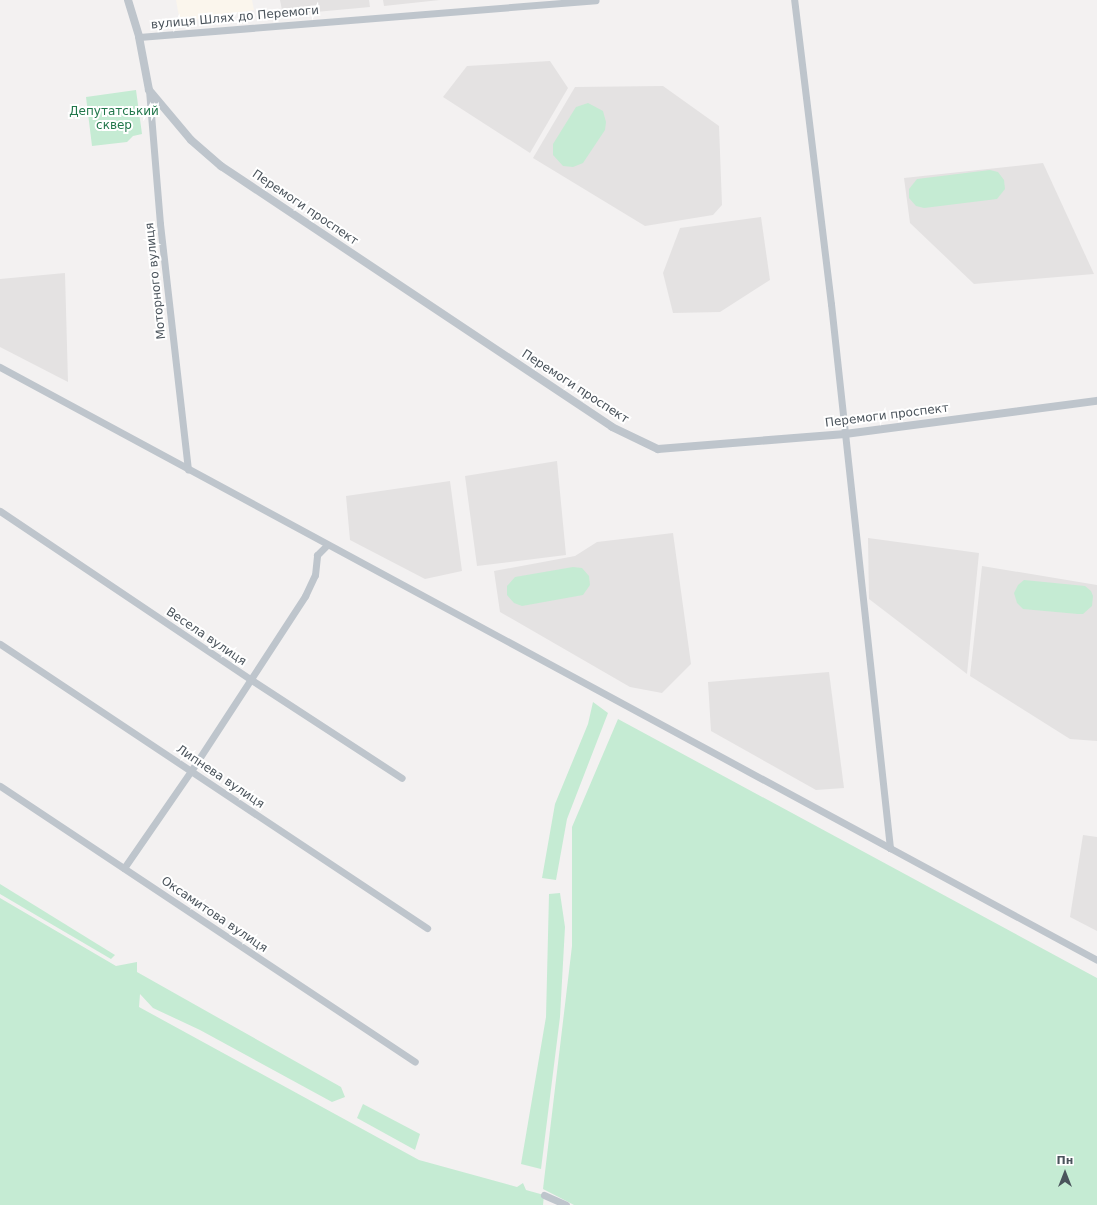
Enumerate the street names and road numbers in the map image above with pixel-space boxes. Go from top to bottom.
street label: вулиця Шлях до Перемоги [150,3,320,33]
street label: Перемоги проспект [249,167,361,249]
street label: Моторного вулиця [143,222,169,340]
street label: Перемоги проспект [519,347,631,427]
street label: Перемоги проспект [824,401,950,431]
street label: Весела вулиця [163,605,249,669]
street label: Липнева вулиця [173,742,267,812]
street label: Оксамитова вулиця [158,874,270,956]

